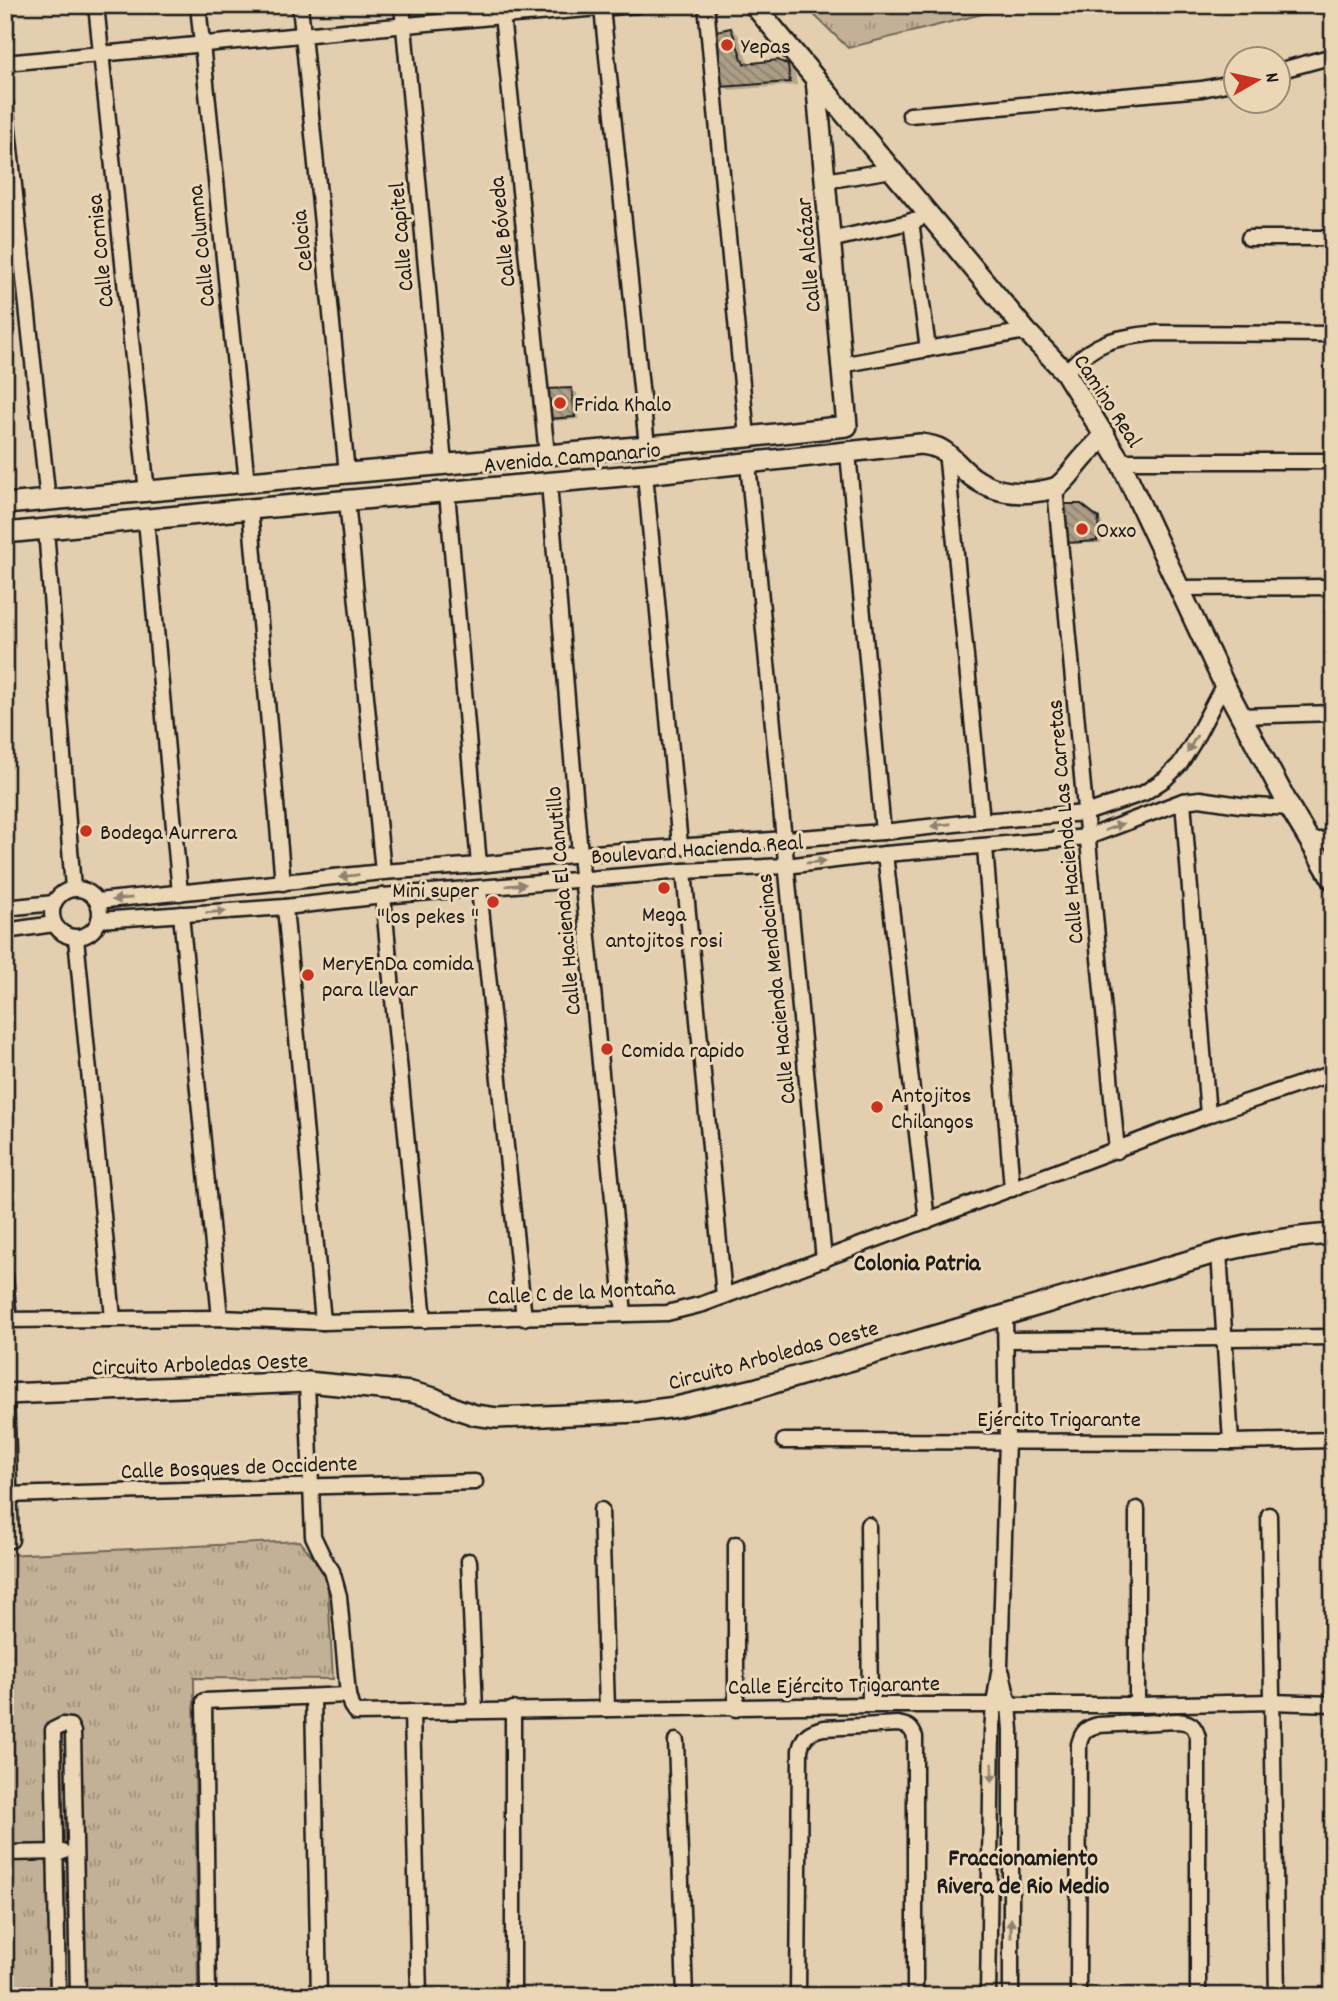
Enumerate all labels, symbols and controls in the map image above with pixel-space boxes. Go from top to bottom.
place label: Yepas [741,32,791,65]
marker: Yepas [719,37,735,53]
north arrow [1222,46,1292,116]
text: N [1256,71,1284,85]
street label: Calle Bóveda [482,174,527,289]
street label: Calle Capitel [382,180,425,293]
street label: Calle Columna [181,182,226,308]
street label: Calle Cornisa [80,191,125,309]
street label: Calle Alcázar [789,195,832,314]
street label: Celocia [285,207,324,273]
street label: Camino Real [1063,349,1149,456]
place label: Frida Khalo [574,390,672,423]
marker: Frida Khalo [552,395,568,411]
street label: Avenida Campanario [482,435,662,484]
place label: Oxxo [1096,516,1137,549]
marker: Oxxo [1074,521,1090,537]
street label: Calle Hacienda Las Carretas [1040,698,1095,945]
one-way arrow [1186,734,1198,753]
street label: Calle Hacienda El Canutillo [539,785,592,1017]
place label: Bodega Aurrera [100,818,238,851]
one-way arrow [930,820,952,831]
one-way arrow [1104,821,1125,832]
marker: Bodega Aurrera [78,823,94,839]
street label: Boulevard Hacienda Real [590,828,805,875]
one-way arrow [805,857,827,868]
one-way arrow [338,870,360,881]
street label: Calle Hacienda Mendocinas [750,872,807,1106]
place label: Mini super "los pekes " [377,876,479,935]
one-way arrow [505,879,527,890]
marker: Mega antojitos rosi [656,880,672,896]
one-way arrow [111,894,133,905]
marker: Mini super "los pekes " [485,894,501,910]
place label: Mega antojitos rosi [606,900,722,959]
one-way arrow [205,906,227,917]
place label: MeryEnDa comida para llevar [322,949,475,1008]
marker: MeryEnDa comida para llevar [300,967,316,983]
place label: Comida rapido [621,1036,745,1069]
marker: Comida rapido [599,1041,615,1057]
place label: Antojitos Chilangos [891,1081,974,1140]
marker: Antojitos Chilangos [869,1099,885,1115]
district label: Colonia Patria [854,1248,981,1282]
street label: Calle C de la Montaña [487,1273,677,1316]
street label: Circuito Arboledas Oeste [665,1313,883,1401]
street label: Circuito Arboledas Oeste [91,1346,309,1387]
street label: Ejército Trigarante [977,1405,1141,1438]
street label: Calle Bosques de Occidente [120,1449,358,1490]
street label: Calle Ejército Trigarante [728,1669,940,1706]
one-way arrow [986,1762,998,1784]
district label: Fraccionamiento Rivera de Rio Medio [937,1843,1110,1905]
one-way arrow [1005,1916,1017,1938]

